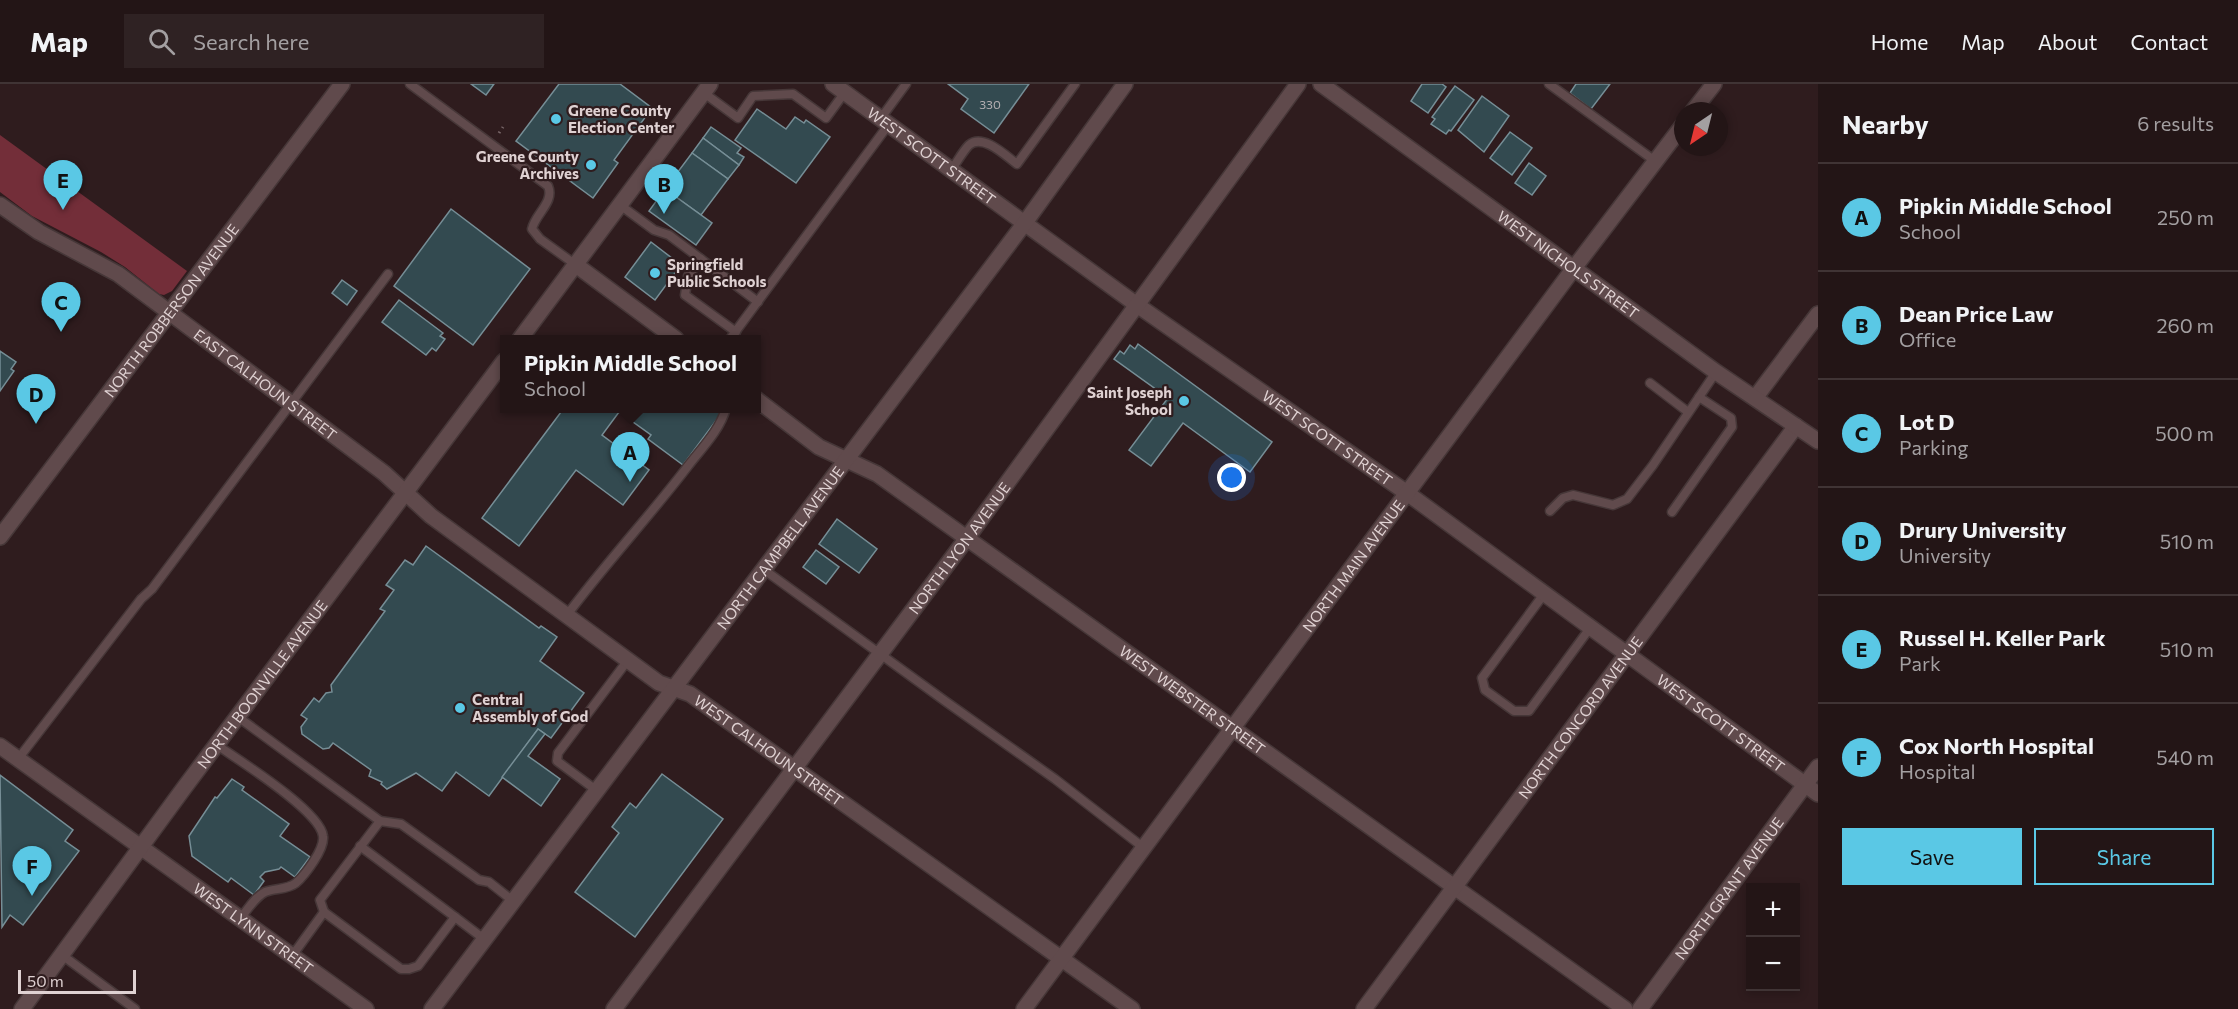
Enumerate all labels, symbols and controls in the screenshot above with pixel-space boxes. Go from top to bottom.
search box [124,14,544,68]
text: Map [30,24,88,58]
icon: search [145,25,178,58]
text: Search here [193,28,309,55]
text: Home [1871,29,1928,54]
text: Map [1961,29,2005,54]
text: About [2038,29,2097,54]
text: Contact [2130,29,2208,54]
house number: 330 [979,97,1001,111]
place label: Greene County Election Center [568,101,674,136]
north arrow [1674,102,1728,156]
street label: WEST SCOTT STREET [864,103,1000,209]
text: Nearby [1842,108,1929,139]
text: 6 results [2137,111,2214,135]
marker: Greene County Election Center [549,112,563,126]
place label: Greene County Archives [476,147,580,182]
marker: Greene County Archives [584,158,598,172]
pin: E [44,160,82,210]
pin: B [644,164,684,214]
text: Pipkin Middle School [1899,192,2112,219]
text: A [1854,205,1869,229]
text: 250 m [2157,205,2214,229]
street label: WEST NICHOLS STREET [1494,207,1643,322]
text: School [1899,219,1961,243]
street label: NORTH ROBBERSON AVENUE [100,220,242,401]
place label: Springfield Public Schools [667,255,767,290]
marker: Springfield Public Schools [648,266,662,280]
pin: C [42,282,80,332]
text: Dean Price Law [1899,300,2054,327]
text: B [1855,313,1868,337]
text: 260 m [2156,313,2214,337]
street label: EAST CALHOUN STREET [190,325,341,444]
text: Office [1899,327,1956,351]
popup [500,335,761,413]
text: Pipkin Middle School [524,349,737,376]
pin: D [16,374,56,424]
text: School [524,376,586,400]
place label: Saint Joseph School [1087,383,1172,418]
street label: WEST SCOTT STREET [1259,386,1396,489]
marker: Saint Joseph School [1177,394,1191,408]
text: Lot D [1899,408,1954,435]
text: C [1855,421,1868,445]
text: 500 m [2155,421,2214,445]
pin: A [610,432,650,482]
text: Parking [1899,435,1968,459]
street label: NORTH CAMPBELL AVENUE [713,462,847,633]
your location [1217,463,1246,492]
street label: NORTH LYON AVENUE [904,478,1014,617]
street label: NORTH MAIN AVENUE [1298,496,1408,635]
text: Drury University [1899,516,2067,543]
text: D [1854,529,1869,553]
text: 510 m [2160,529,2214,553]
text: University [1899,543,1991,567]
street label: NORTH BOONVILLE AVENUE [193,596,331,772]
text: Russel H. Keller Park [1899,624,2106,651]
street label: NORTH CONCORD AVENUE [1514,633,1646,802]
text: E [1856,637,1867,661]
text: 510 m [2160,637,2214,661]
street label: WEST WEBSTER STREET [1116,641,1269,758]
text: Park [1899,651,1941,675]
street label: WEST SCOTT STREET [1653,670,1789,776]
place label: Central Assembly of God [472,690,588,725]
street label: WEST CALHOUN STREET [691,691,847,810]
marker: Central Assembly of God [453,701,467,715]
text: Cox North Hospital [1899,732,2094,759]
text: F [1856,745,1867,769]
text: 540 m [2156,745,2214,769]
text: Hospital [1899,759,1976,783]
street label: NORTH GRANT AVENUE [1671,813,1787,963]
button: Save [1842,828,2022,885]
button: Share [2034,828,2214,885]
pin: F [12,846,51,896]
street label: WEST LYNN STREET [190,879,317,977]
map controls [1746,883,1800,991]
button: + [1746,883,1800,937]
button: − [1746,937,1800,991]
scale bar [18,967,136,994]
text: 50 m [27,971,64,990]

